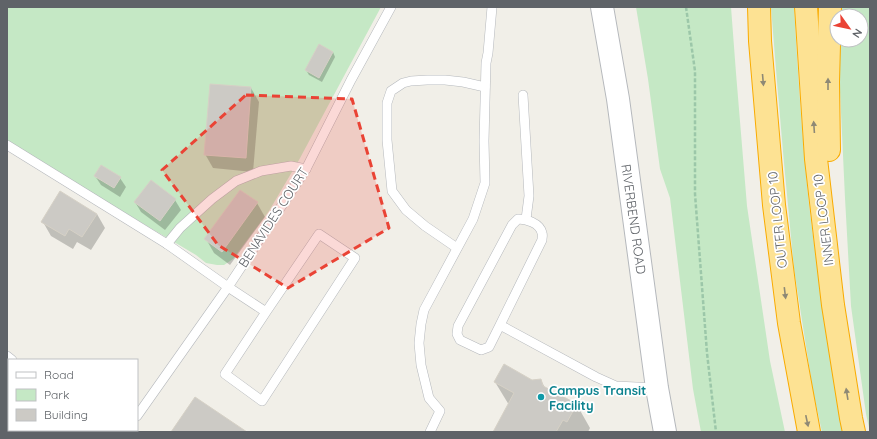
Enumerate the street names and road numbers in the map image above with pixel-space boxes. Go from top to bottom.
street label: RIVERBEND ROAD [618,163,650,275]
street label: BENAVIDES COURT [235,164,311,270]
street label: OUTER LOOP 10 [764,171,790,269]
street label: INNER LOOP 10 [809,173,837,267]

